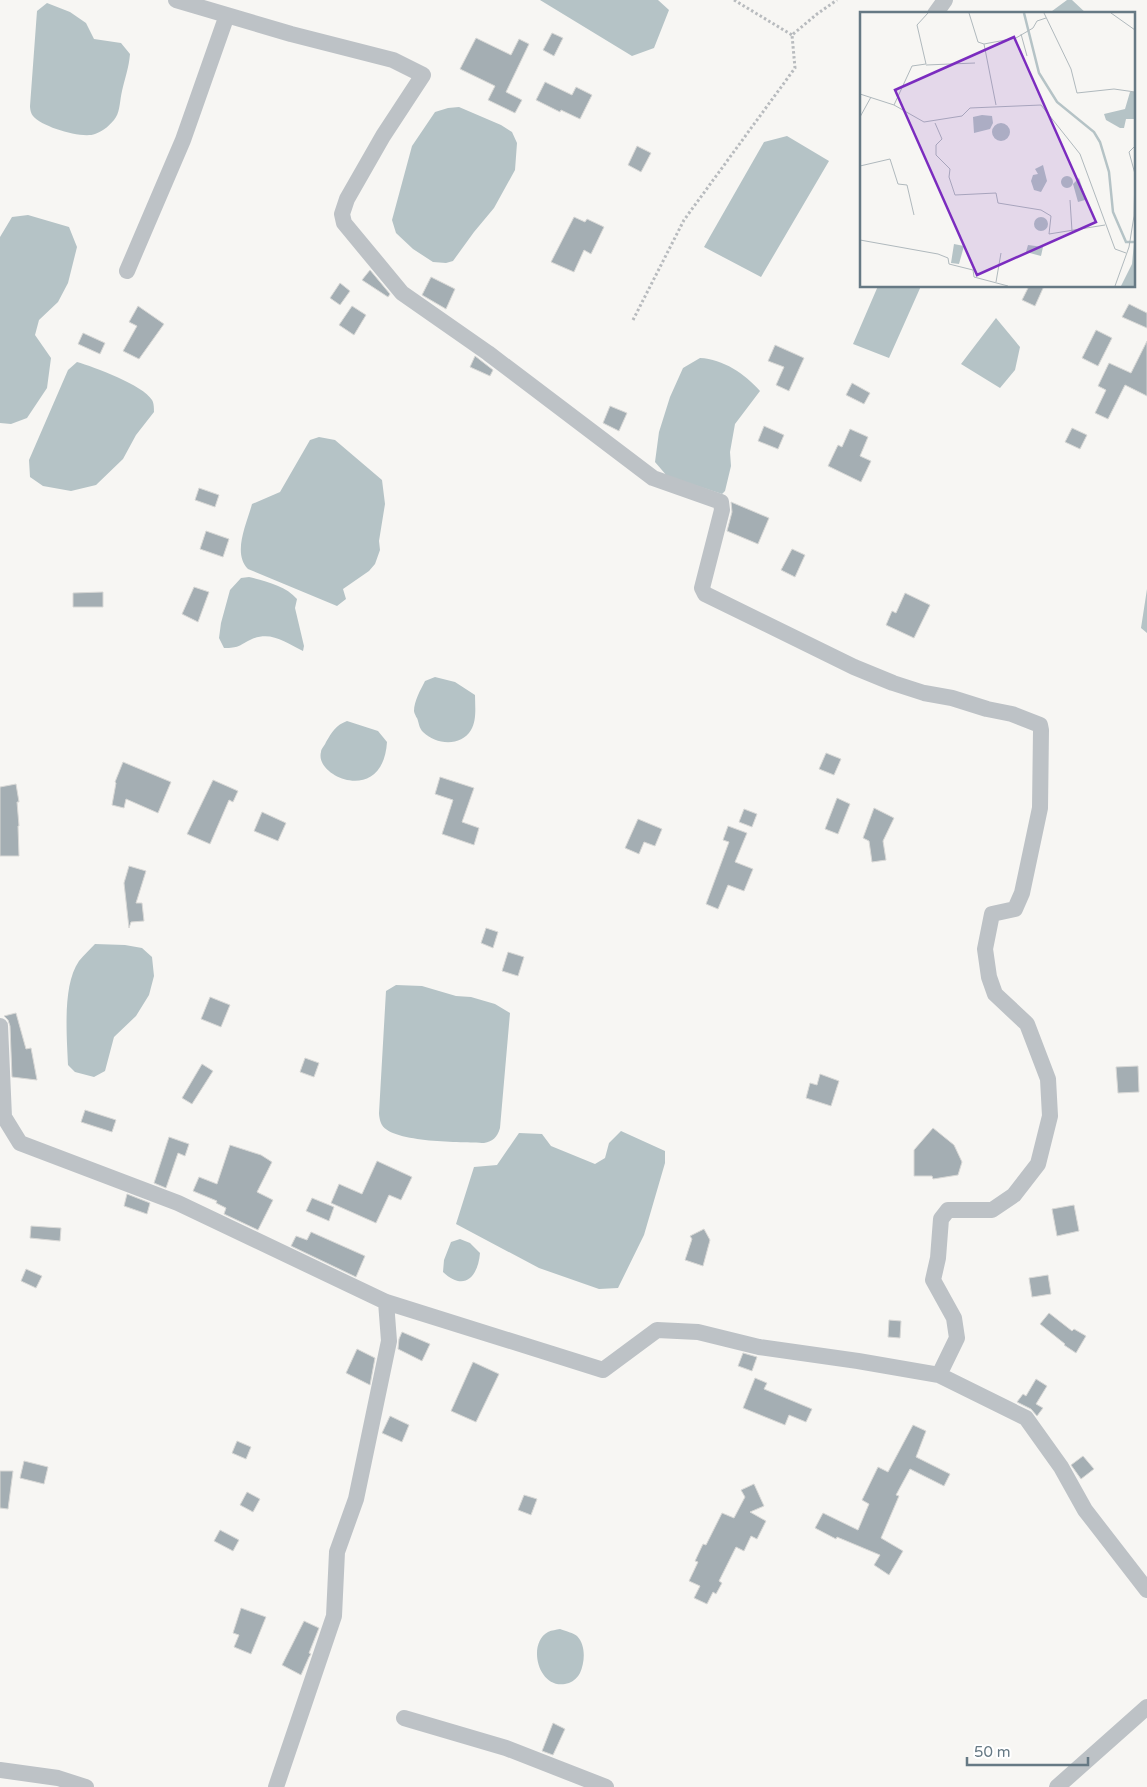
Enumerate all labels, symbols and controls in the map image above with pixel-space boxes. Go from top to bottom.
inset map [860,12,1134,288]
scale bar [967,1734,1088,1766]
text: 50 m [974,1743,1011,1761]

